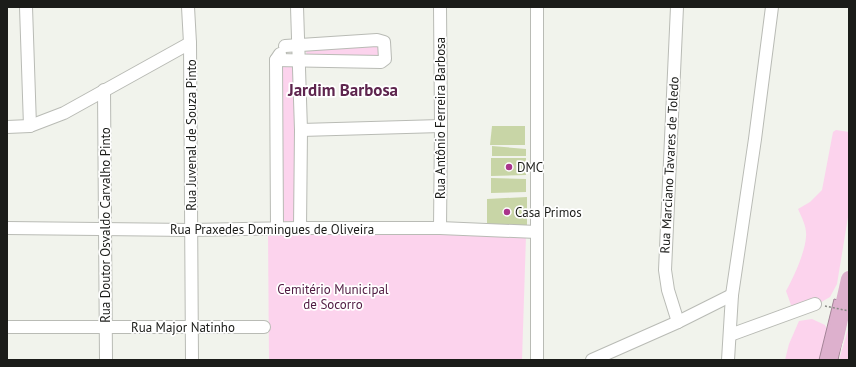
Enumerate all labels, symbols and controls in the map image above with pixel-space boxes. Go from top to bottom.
street label: Rua Antônio Ferreira Barbosa [432,37,449,199]
street label: Rua Juvenal de Souza Pinto [183,59,200,211]
street label: Rua Marciano Tavares de Toledo [656,76,683,254]
district label: Jardim Barbosa [287,79,398,101]
street label: Rua Doutor Osvaldo Carvalho Pinto [97,127,114,323]
place label: DMC [517,159,543,176]
marker: DMC [504,162,514,172]
place label: Casa Primos [515,204,582,221]
marker: Casa Primos [502,207,512,217]
street label: Rua Praxedes Domingues de Oliveira [170,221,374,238]
park label: Cemitério Municipal de Socorro [277,281,389,313]
street label: Rua Major Natinho [131,319,235,336]

